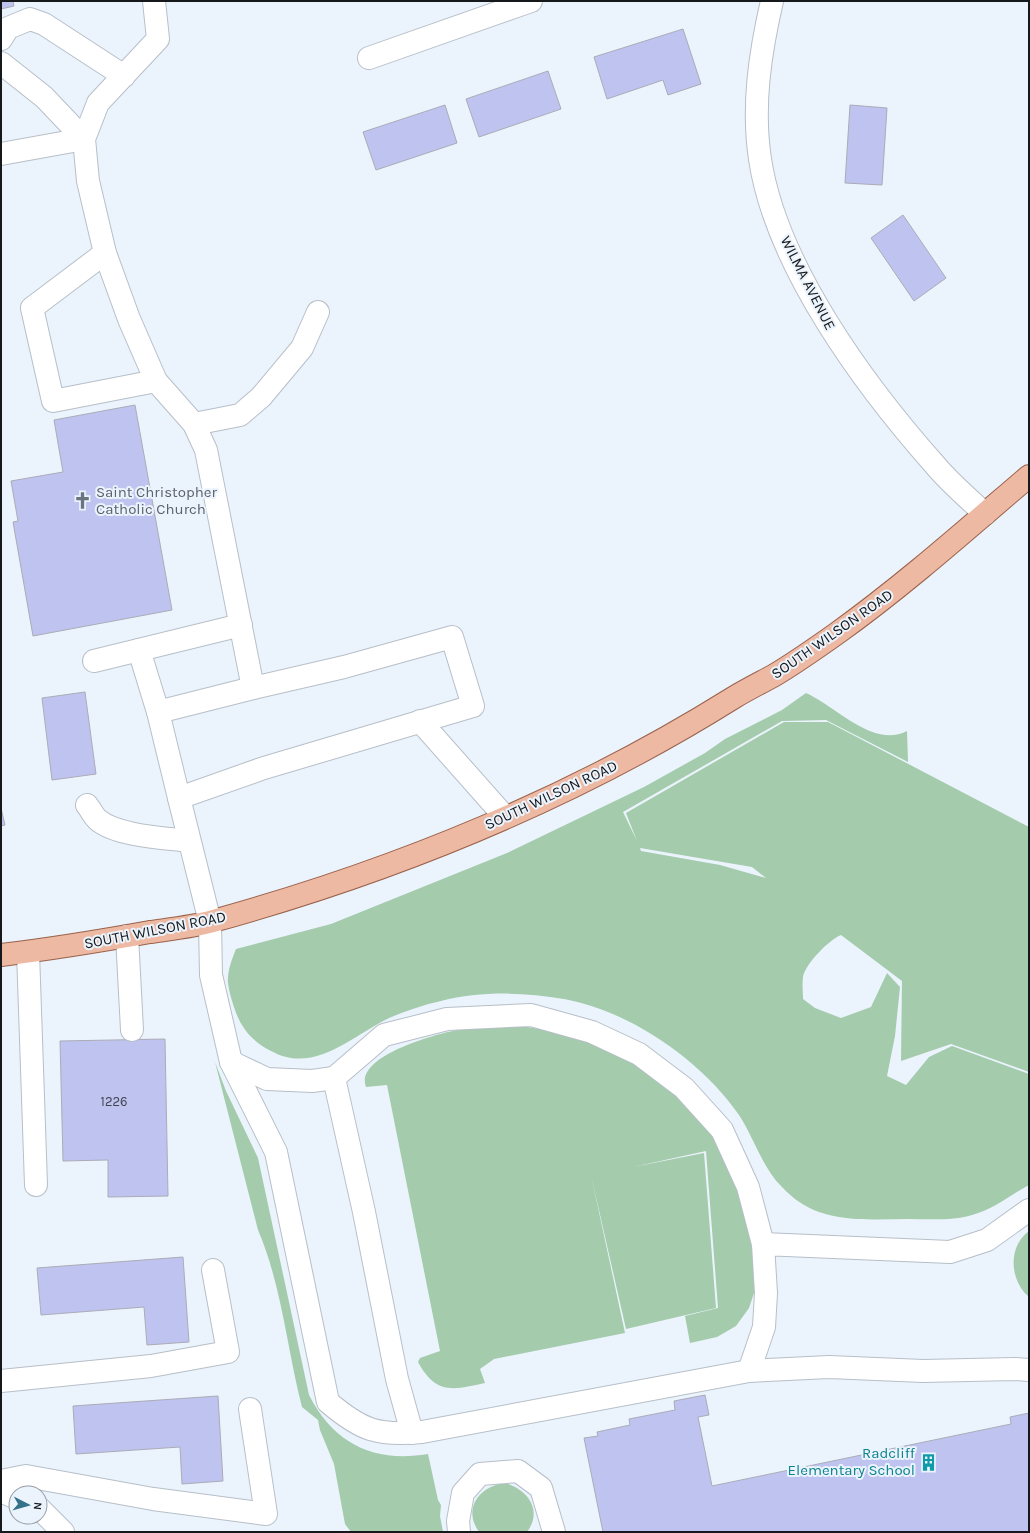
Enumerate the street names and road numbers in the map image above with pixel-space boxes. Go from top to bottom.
street label: WILMA AVENUE [777,233,839,333]
street label: SOUTH WILSON ROAD [768,585,896,683]
street label: SOUTH WILSON ROAD [482,756,620,834]
street label: SOUTH WILSON ROAD [82,907,228,953]

